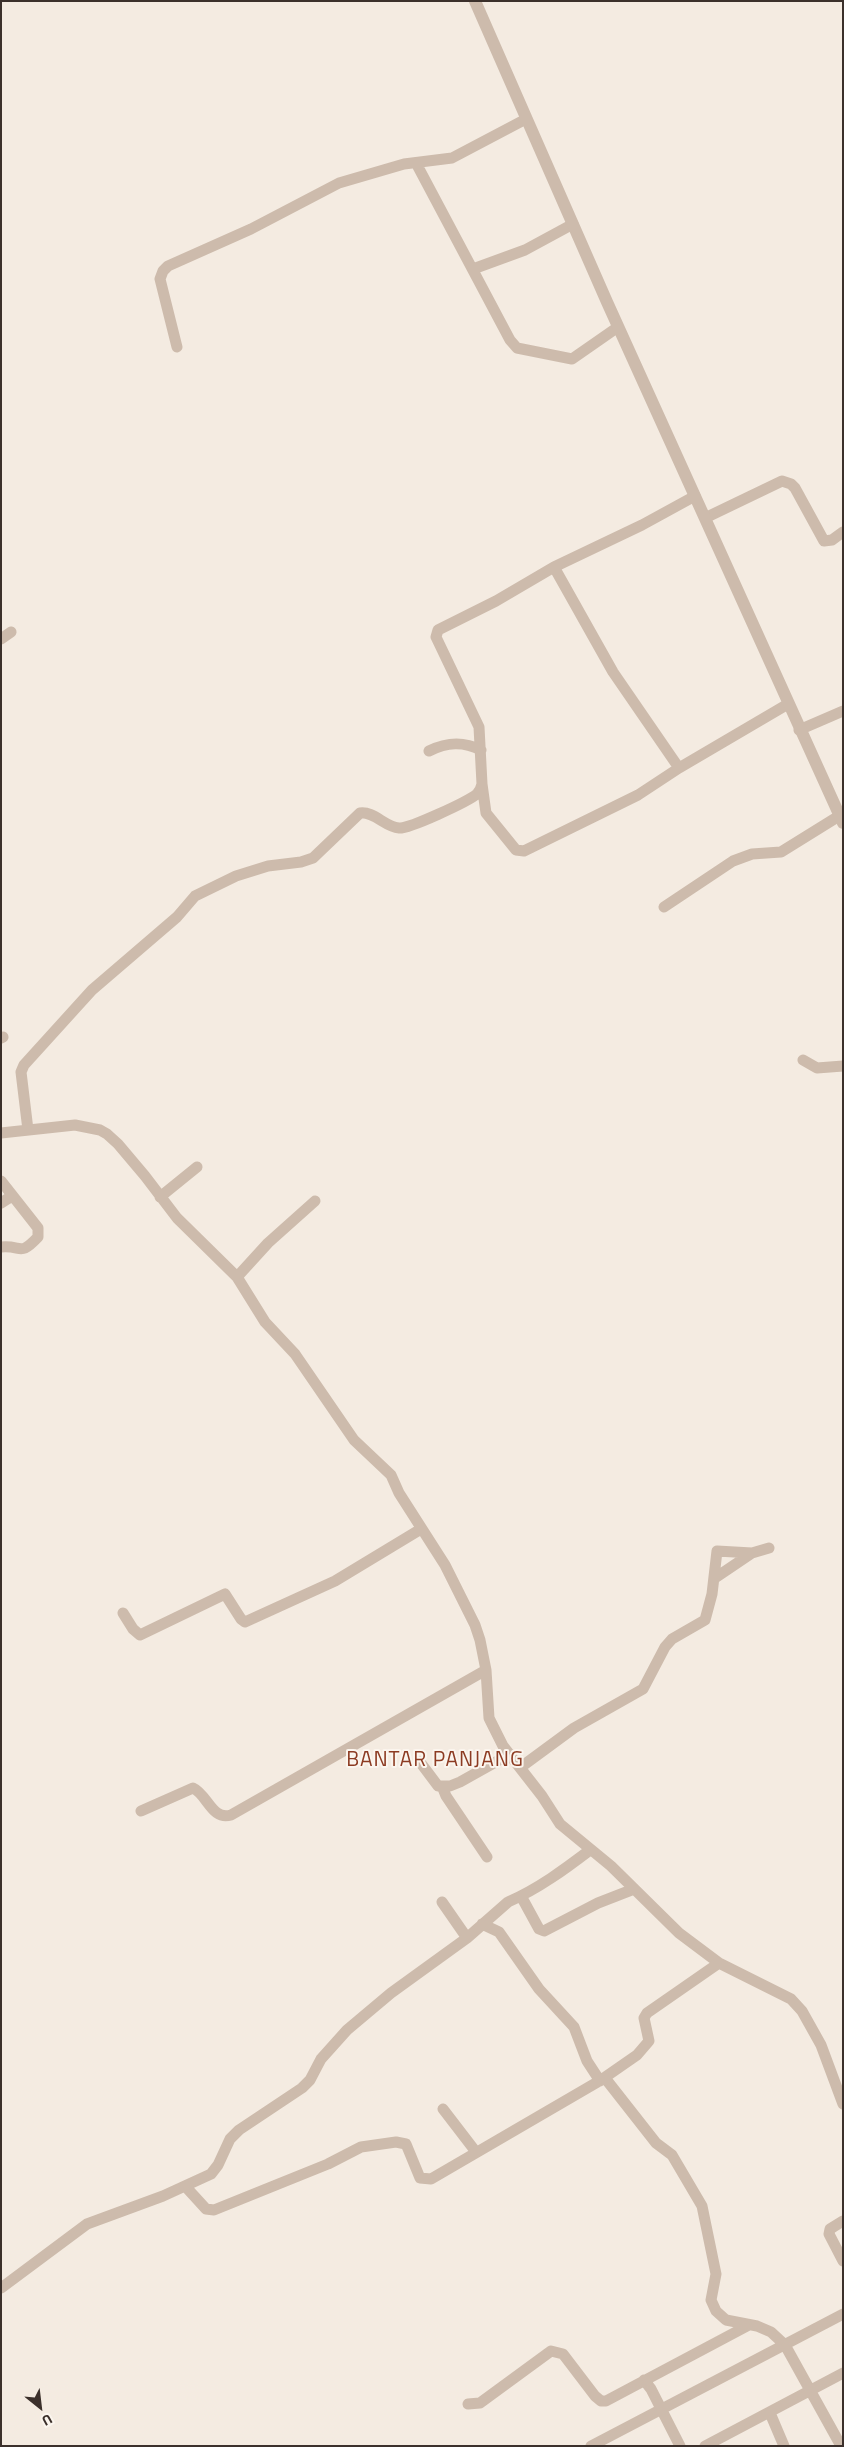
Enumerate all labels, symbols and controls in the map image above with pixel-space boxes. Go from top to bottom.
district label: BANTAR PANJANG [344,1748,526,1774]
north arrow [15,2382,65,2432]
text: U [38,2409,57,2432]

